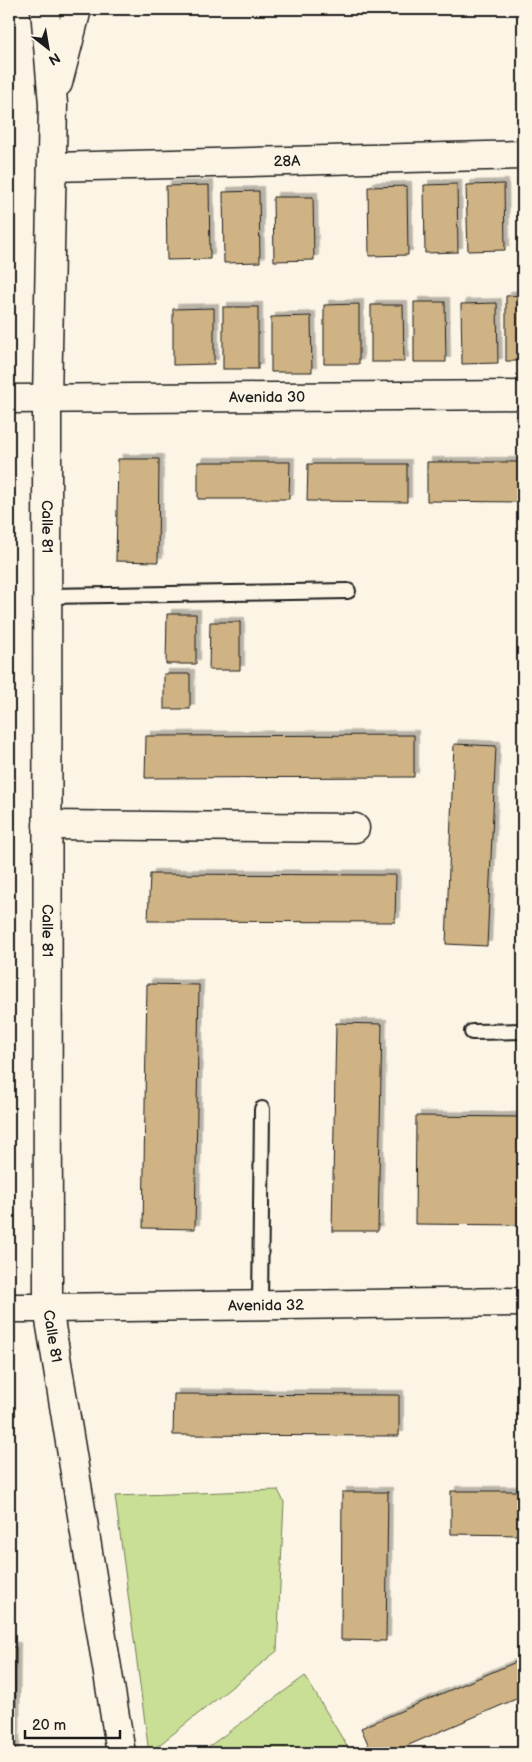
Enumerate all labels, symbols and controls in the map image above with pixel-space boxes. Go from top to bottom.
north arrow [22,22,72,72]
text: N [46,49,63,69]
street label: 28A [273,152,301,171]
street label: Avenida 30 [229,388,305,407]
street label: Calle 81 [37,500,56,553]
street label: Calle 81 [38,904,57,957]
street label: Avenida 32 [228,1296,304,1316]
street label: Calle 81 [38,1308,66,1364]
scale bar [25,1707,120,1739]
text: 20 m [32,1716,66,1735]

